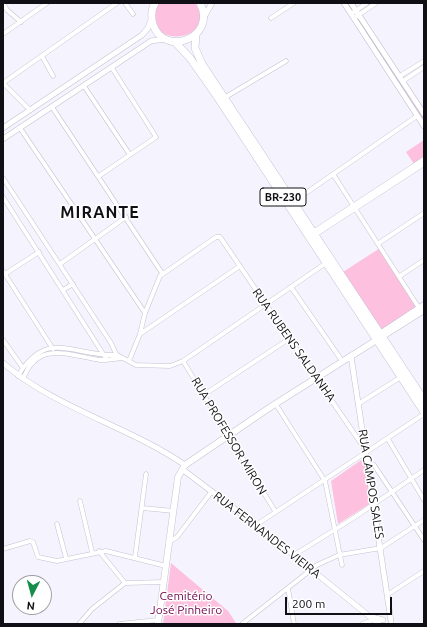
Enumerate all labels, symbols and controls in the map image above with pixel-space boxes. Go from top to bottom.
road number: BR-230 [260,188,306,206]
district label: MIRANTE [60,203,140,223]
street label: RUA RUBENS SALDANHA [249,286,339,404]
street label: RUA PROFESSOR MIRON [188,375,270,497]
street label: RUA CAMPOS SALES [355,428,387,540]
street label: RUA FERNANDES VIEIRA [211,489,323,581]
north arrow [12,575,52,615]
park label: Cemitério José Pinheiro [150,589,222,617]
scale bar [287,589,394,615]
text: 200 m [292,597,325,610]
text: N [26,600,36,612]

